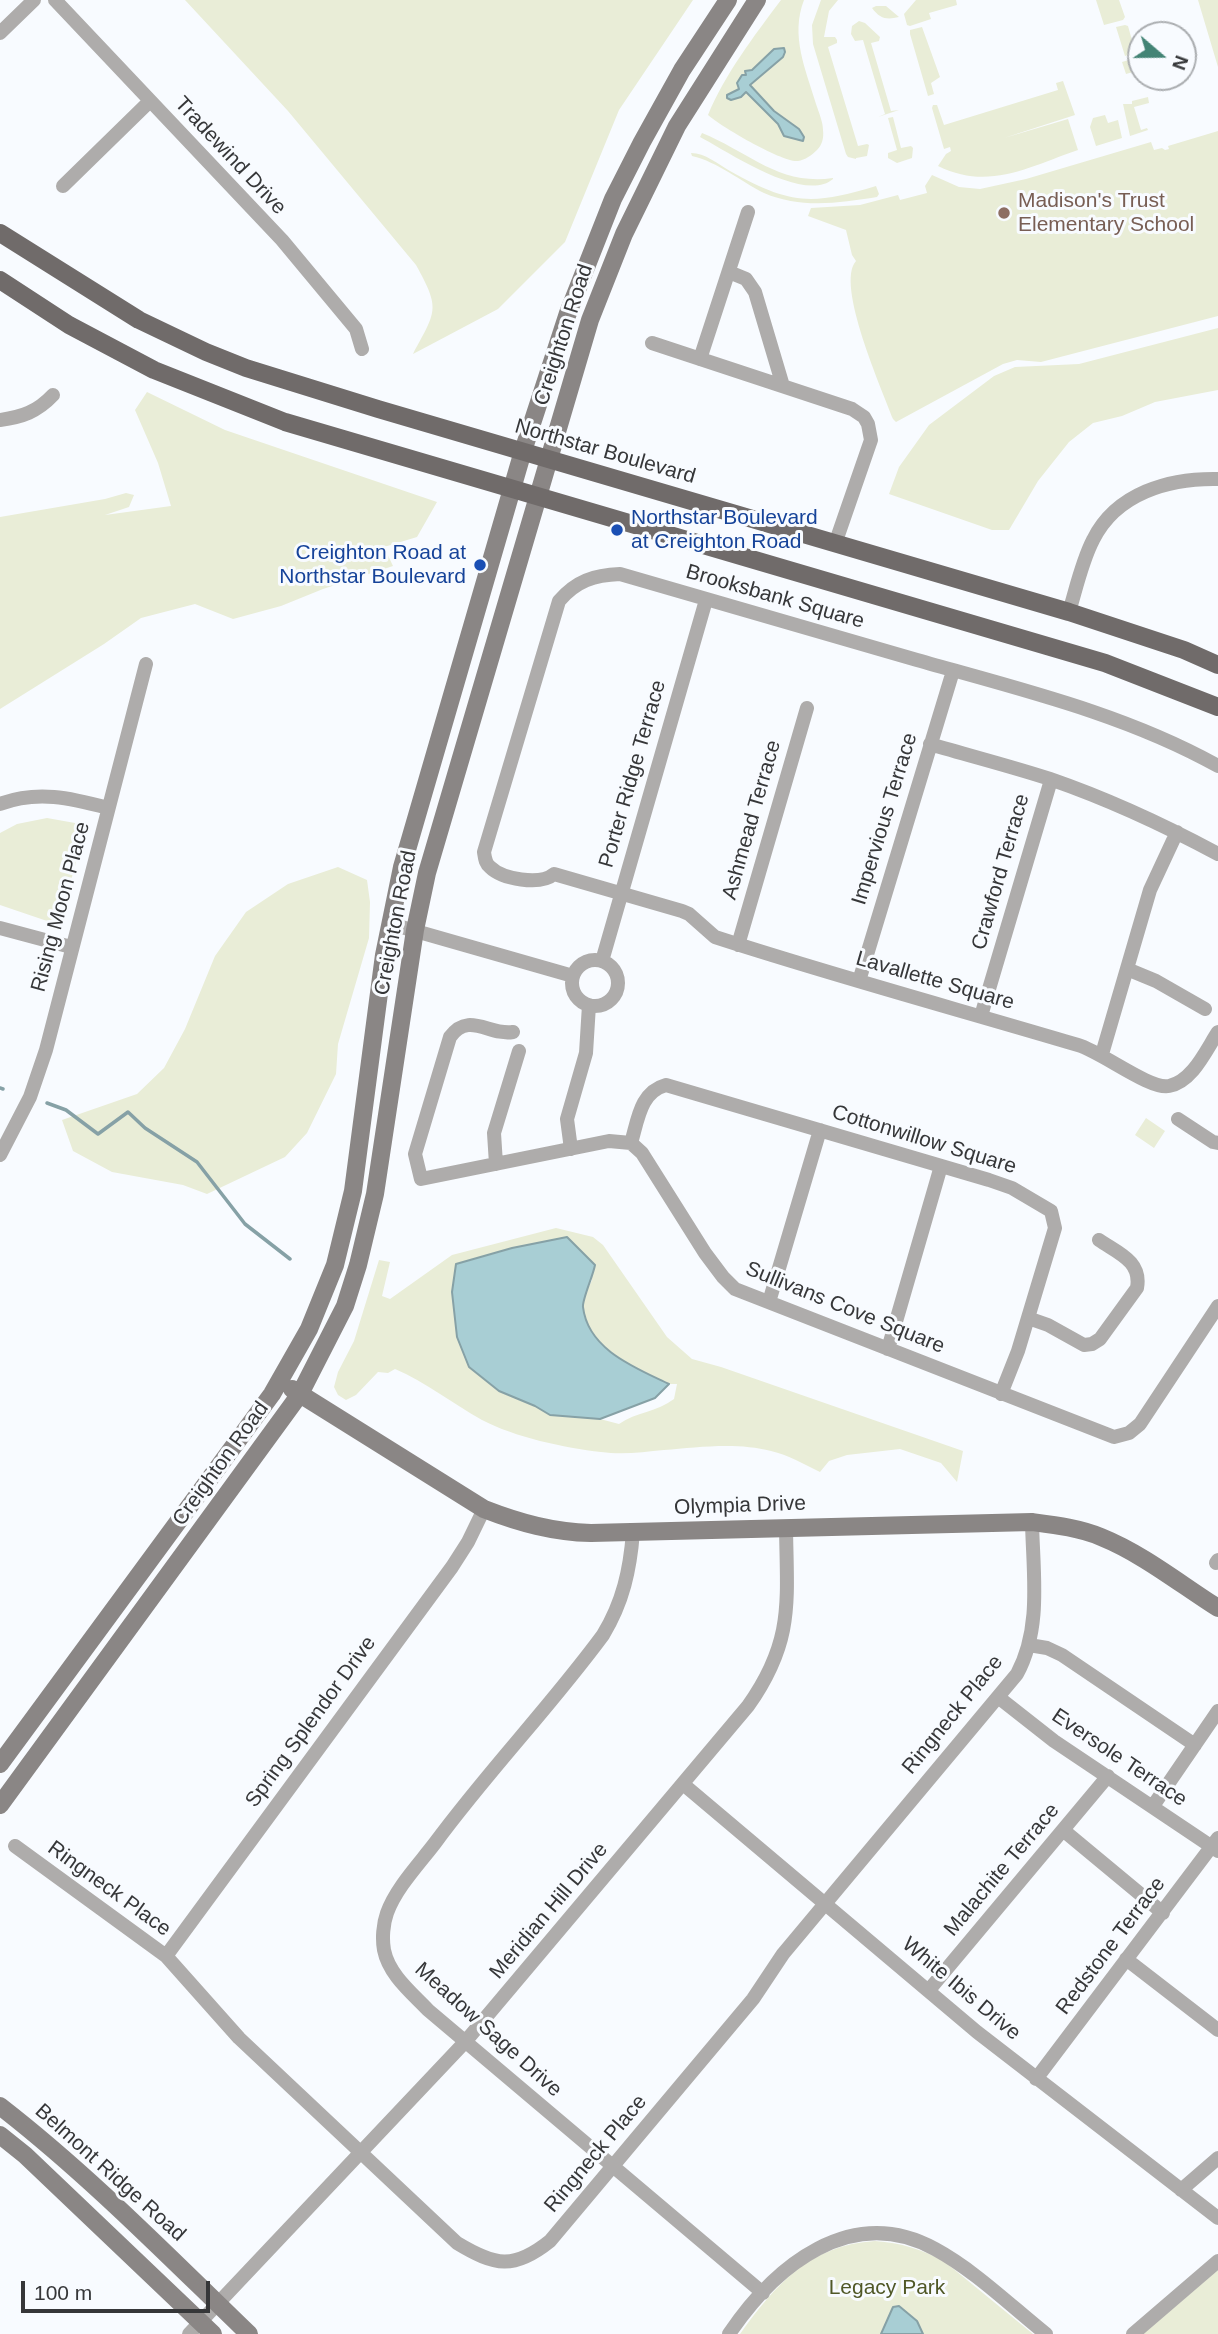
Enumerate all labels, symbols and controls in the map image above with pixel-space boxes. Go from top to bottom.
north arrow [1127,21,1197,91]
text: N [1168,53,1193,73]
street label: Tradewind Drive [169,92,291,220]
place label: Madison's Trust Elementary School [1018,188,1194,238]
marker: Madison's Trust Elementary School [996,205,1012,221]
street label: Creighton Road [529,261,599,409]
street label: Northstar Boulevard [512,414,698,490]
place label: Northstar Boulevard at Creighton Road [631,505,818,555]
marker: Northstar Boulevard at Creighton Road [609,522,625,538]
place label: Creighton Road at Northstar Boulevard [279,540,466,590]
marker: Creighton Road at Northstar Boulevard [472,557,488,573]
street label: Brooksbank Square [683,559,867,635]
street label: Porter Ridge Terrace [594,677,672,871]
street label: Impervious Terrace [847,730,923,908]
street label: Ashmead Terrace [717,737,787,903]
street label: Crawford Terrace [967,791,1035,953]
street label: Rising Moon Place [26,819,96,995]
street label: Creighton Road [370,848,422,998]
street label: Lavallette Square [853,946,1017,1016]
street label: Cottonwillow Square [829,1100,1019,1180]
street label: Sullivans Cove Square [742,1257,948,1359]
street label: Creighton Road [168,1397,274,1531]
street label: Olympia Drive [674,1491,806,1521]
street label: Spring Splendor Drive [240,1631,382,1813]
street label: Ringneck Place [897,1650,1009,1780]
street label: Eversole Terrace [1047,1704,1191,1812]
street label: Malachite Terrace [939,1798,1065,1942]
street label: Ringneck Place [43,1836,175,1942]
street label: Meridian Hill Drive [485,1838,613,1984]
street label: Redstone Terrace [1051,1872,1171,2020]
street label: White Ibis Drive [897,1932,1025,2046]
street label: Meadow Sage Drive [409,1957,567,2103]
street label: Ringneck Place [539,2090,653,2218]
street label: Belmont Ridge Road [30,2099,190,2247]
scale bar [24,2268,214,2312]
park label: Legacy Park [829,2275,945,2301]
text: 100 m [34,2281,92,2304]

